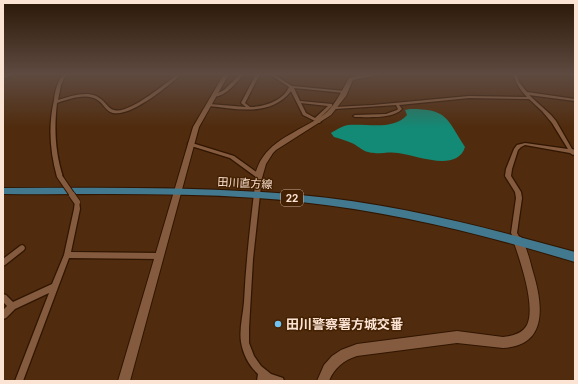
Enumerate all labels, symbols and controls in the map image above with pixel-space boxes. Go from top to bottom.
street label: 田川直方線 [217,175,273,191]
road number: 22 [281,190,303,206]
place label: 田川警察署方城交番 [286,316,403,332]
marker: 田川警察署方城交番 [273,319,283,329]

